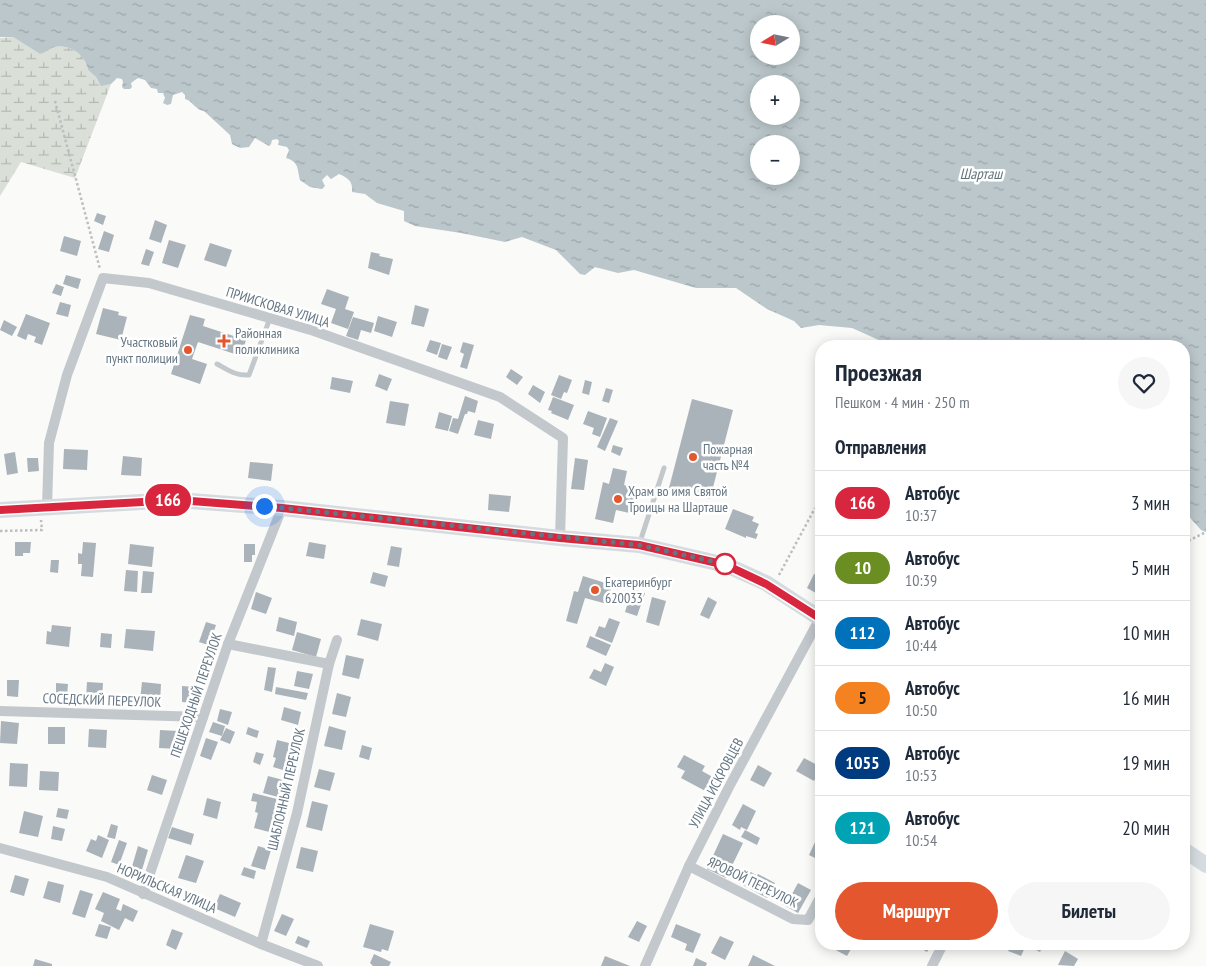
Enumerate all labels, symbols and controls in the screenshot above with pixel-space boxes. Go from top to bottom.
north arrow [750,15,800,65]
map controls [750,15,800,185]
button: + [750,75,800,125]
button: − [750,135,800,185]
water label: Шарташ [960,164,1003,183]
street label: ПРИИСКОВАЯ УЛИЦА [224,283,332,331]
place label: Районная поликлиника [235,324,300,358]
place label: Участковый пункт полиции [106,333,178,367]
marker: Районная поликлиника [217,334,231,348]
marker: Участковый пункт полиции [182,344,194,356]
text: Проезжая [835,357,922,388]
button: heart [1118,357,1170,409]
text: Пешком · 4 мин · 250 m [835,392,970,412]
text: Отправления [835,435,926,459]
place label: Пожарная часть №4 [703,440,753,474]
marker: Пожарная часть №4 [687,451,699,463]
text: Автобус [905,481,960,505]
place label: Храм во имя Святой Троицы на Шарташе [628,482,728,516]
line badge: 166 [139,484,197,516]
text: 166 [155,488,181,511]
text: 166 [850,491,875,514]
text: 3 мин [1131,491,1170,515]
marker: Храм во имя Святой Троицы на Шарташе [612,493,624,505]
your location [252,494,277,519]
text: 10:37 [905,505,937,525]
text: Автобус [905,546,960,570]
unlabelled marker [714,553,736,575]
text: 10 [854,556,871,579]
text: 5 мин [1131,556,1170,580]
text: 10:39 [905,570,937,590]
place label: Екатеринбург 620033 [605,573,673,607]
marker: Екатеринбург 620033 [589,584,601,596]
text: Автобус [905,611,960,635]
text: 112 [850,621,875,644]
text: 10 мин [1122,621,1170,645]
street label: ПЕШЕХОДНЫЙ ПЕРЕУЛОК [166,630,226,760]
text: 10:44 [905,635,937,655]
text: Автобус [905,676,960,700]
text: 5 [858,686,867,709]
text: 16 мин [1122,686,1170,710]
street label: СОСЕДСКИЙ ПЕРЕУЛОК [42,689,162,711]
text: 10:50 [905,700,937,720]
street label: ШАБЛОННЫЙ ПЕРЕУЛОК [263,726,309,852]
street label: УЛИЦА ИСКРОВЦЕВ [685,735,747,831]
text: Автобус [905,741,960,765]
text: 1055 [845,751,880,774]
text: 19 мин [1122,751,1170,775]
text: 10:53 [905,765,937,785]
text: Автобус [905,806,960,830]
text: 121 [850,816,875,839]
text: 20 мин [1122,816,1170,840]
text: 10:54 [905,830,937,850]
street label: ЯРОВОЙ ПЕРЕУЛОК [705,852,801,912]
street label: НОРИЛЬСКАЯ УЛИЦА [114,859,220,917]
button: Маршрут [835,882,998,940]
button: Билеты [1008,882,1170,940]

